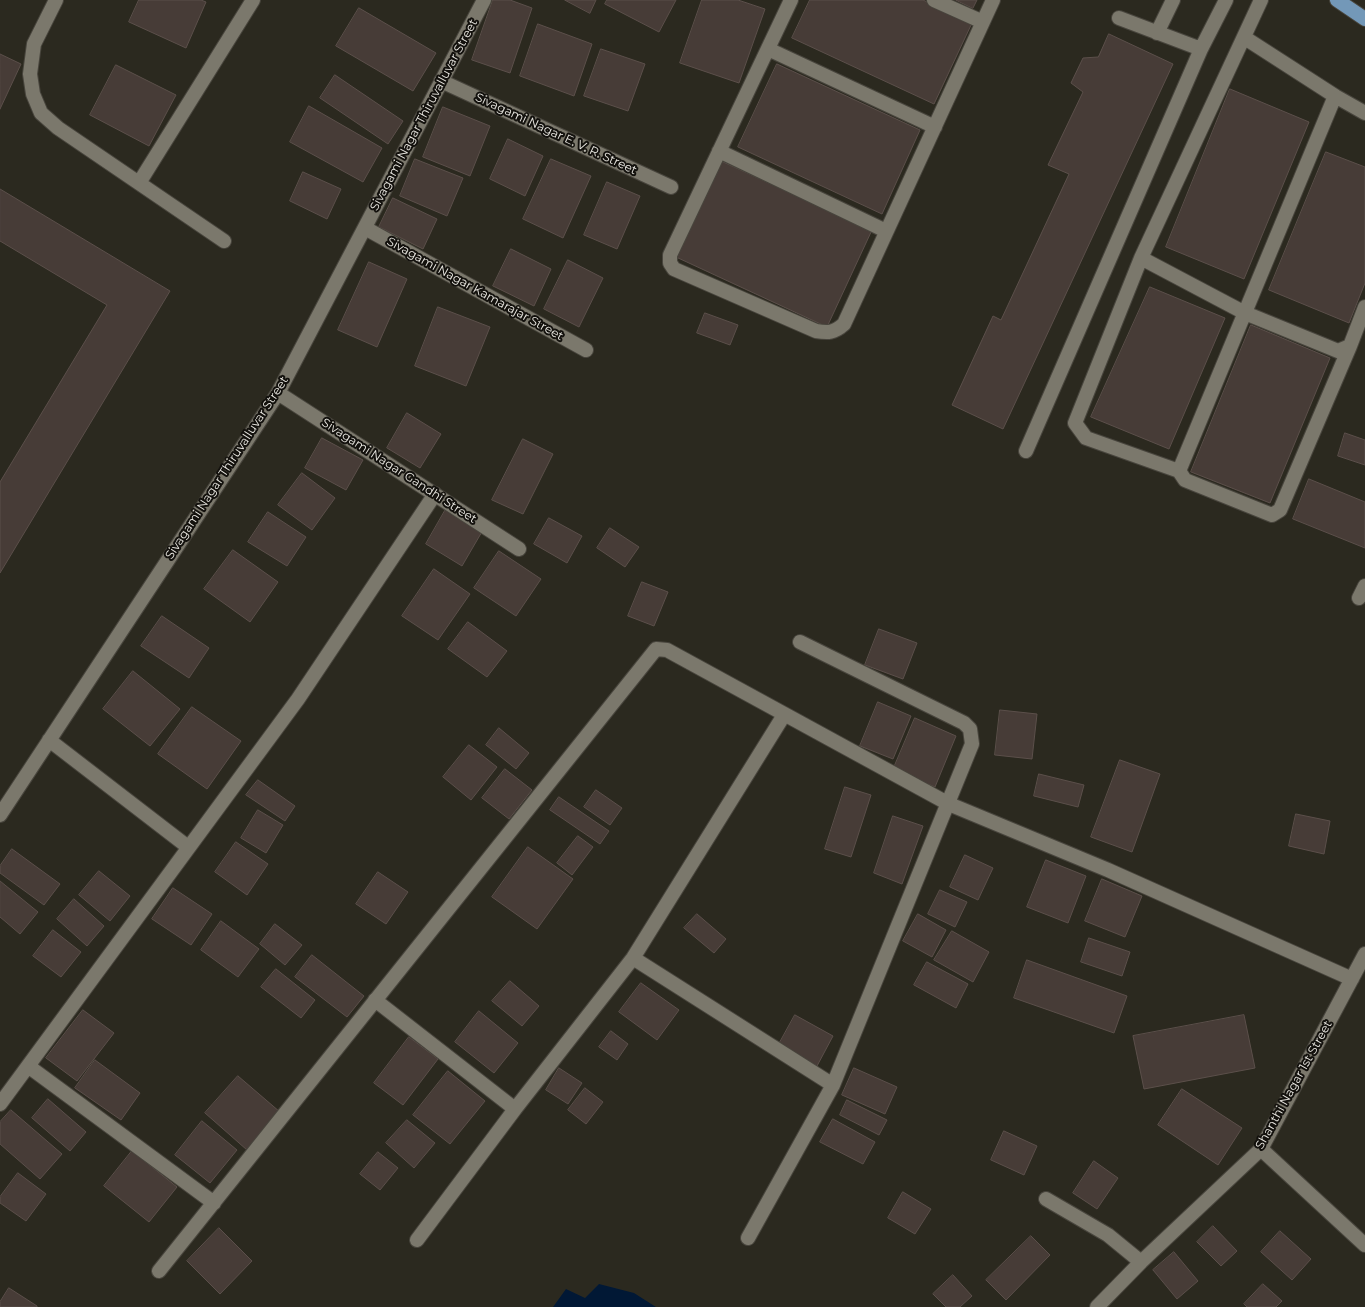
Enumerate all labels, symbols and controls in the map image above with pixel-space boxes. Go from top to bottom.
street label: Sivagami Nagar Thiruvalluvar Street [367,17,481,213]
street label: Sivagami Nagar E. V. R. Street [473,90,639,178]
street label: Sivagami Nagar Kamarajar Street [384,234,566,344]
street label: Sivagami Nagar Thiruvalluvar Street [162,374,292,562]
street label: Sivagami Nagar Gandhi Street [319,415,479,527]
street label: Shanthi Nagar 1st Street [1253,1018,1335,1152]

